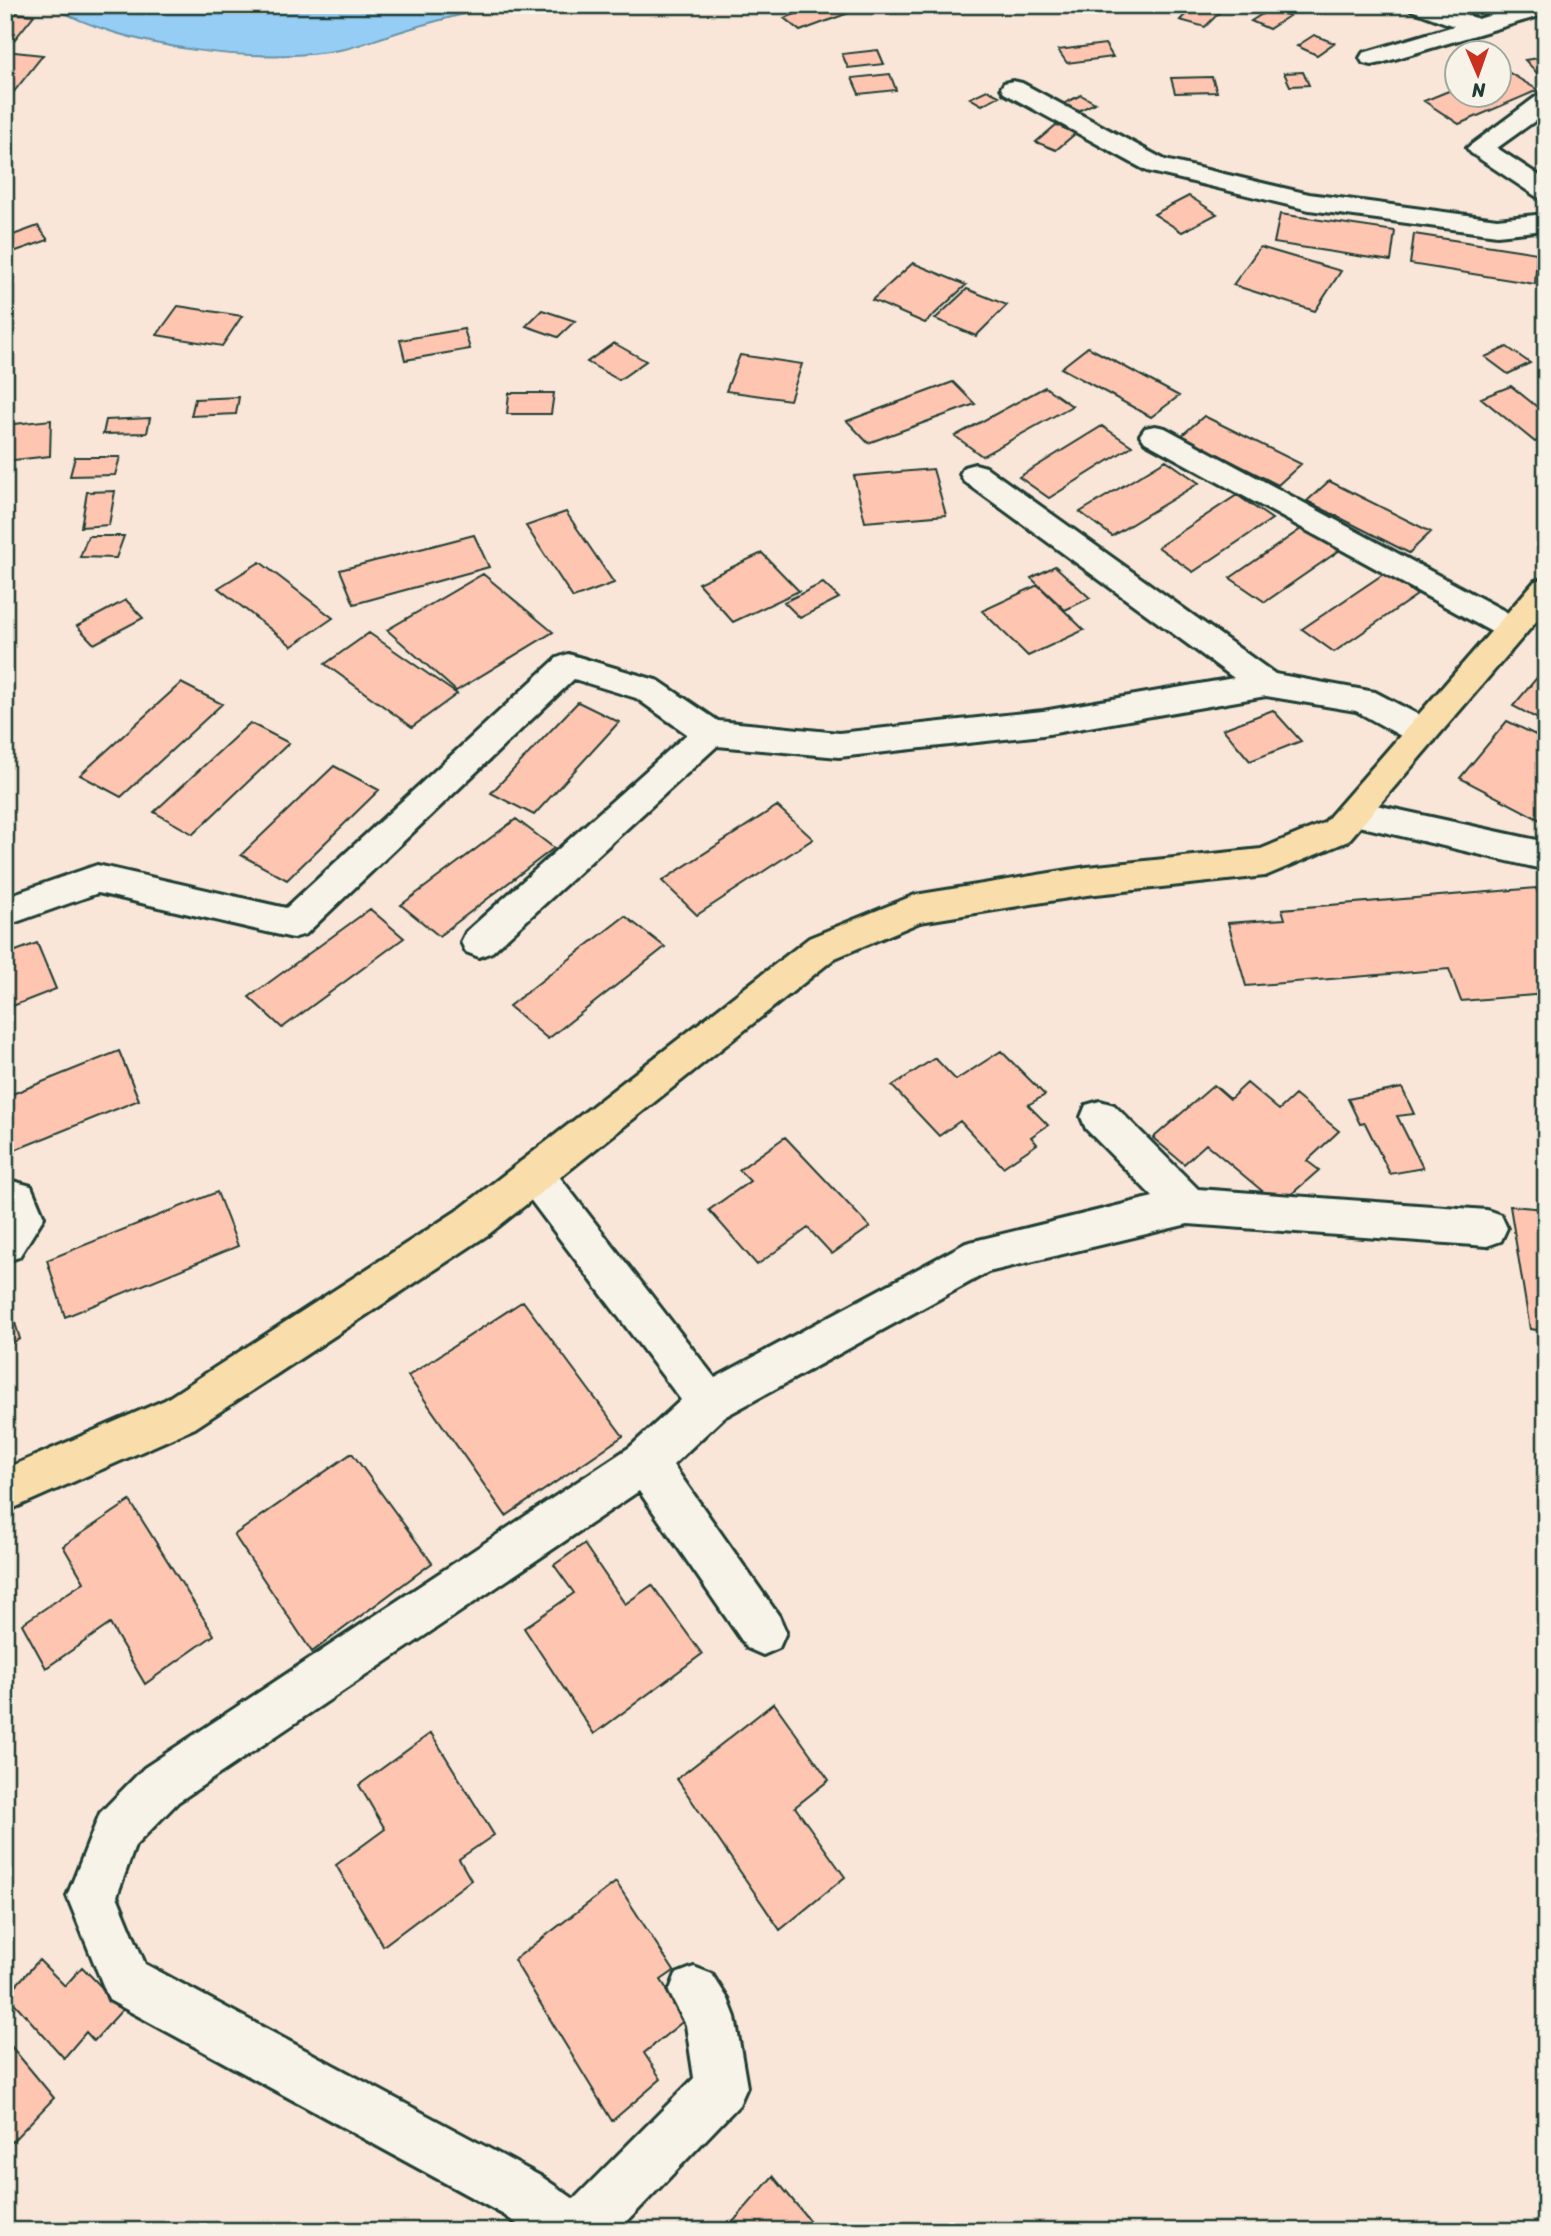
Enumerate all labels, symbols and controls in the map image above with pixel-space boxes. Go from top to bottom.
north arrow [1442,38,1512,108]
text: N [1471,74,1487,107]

